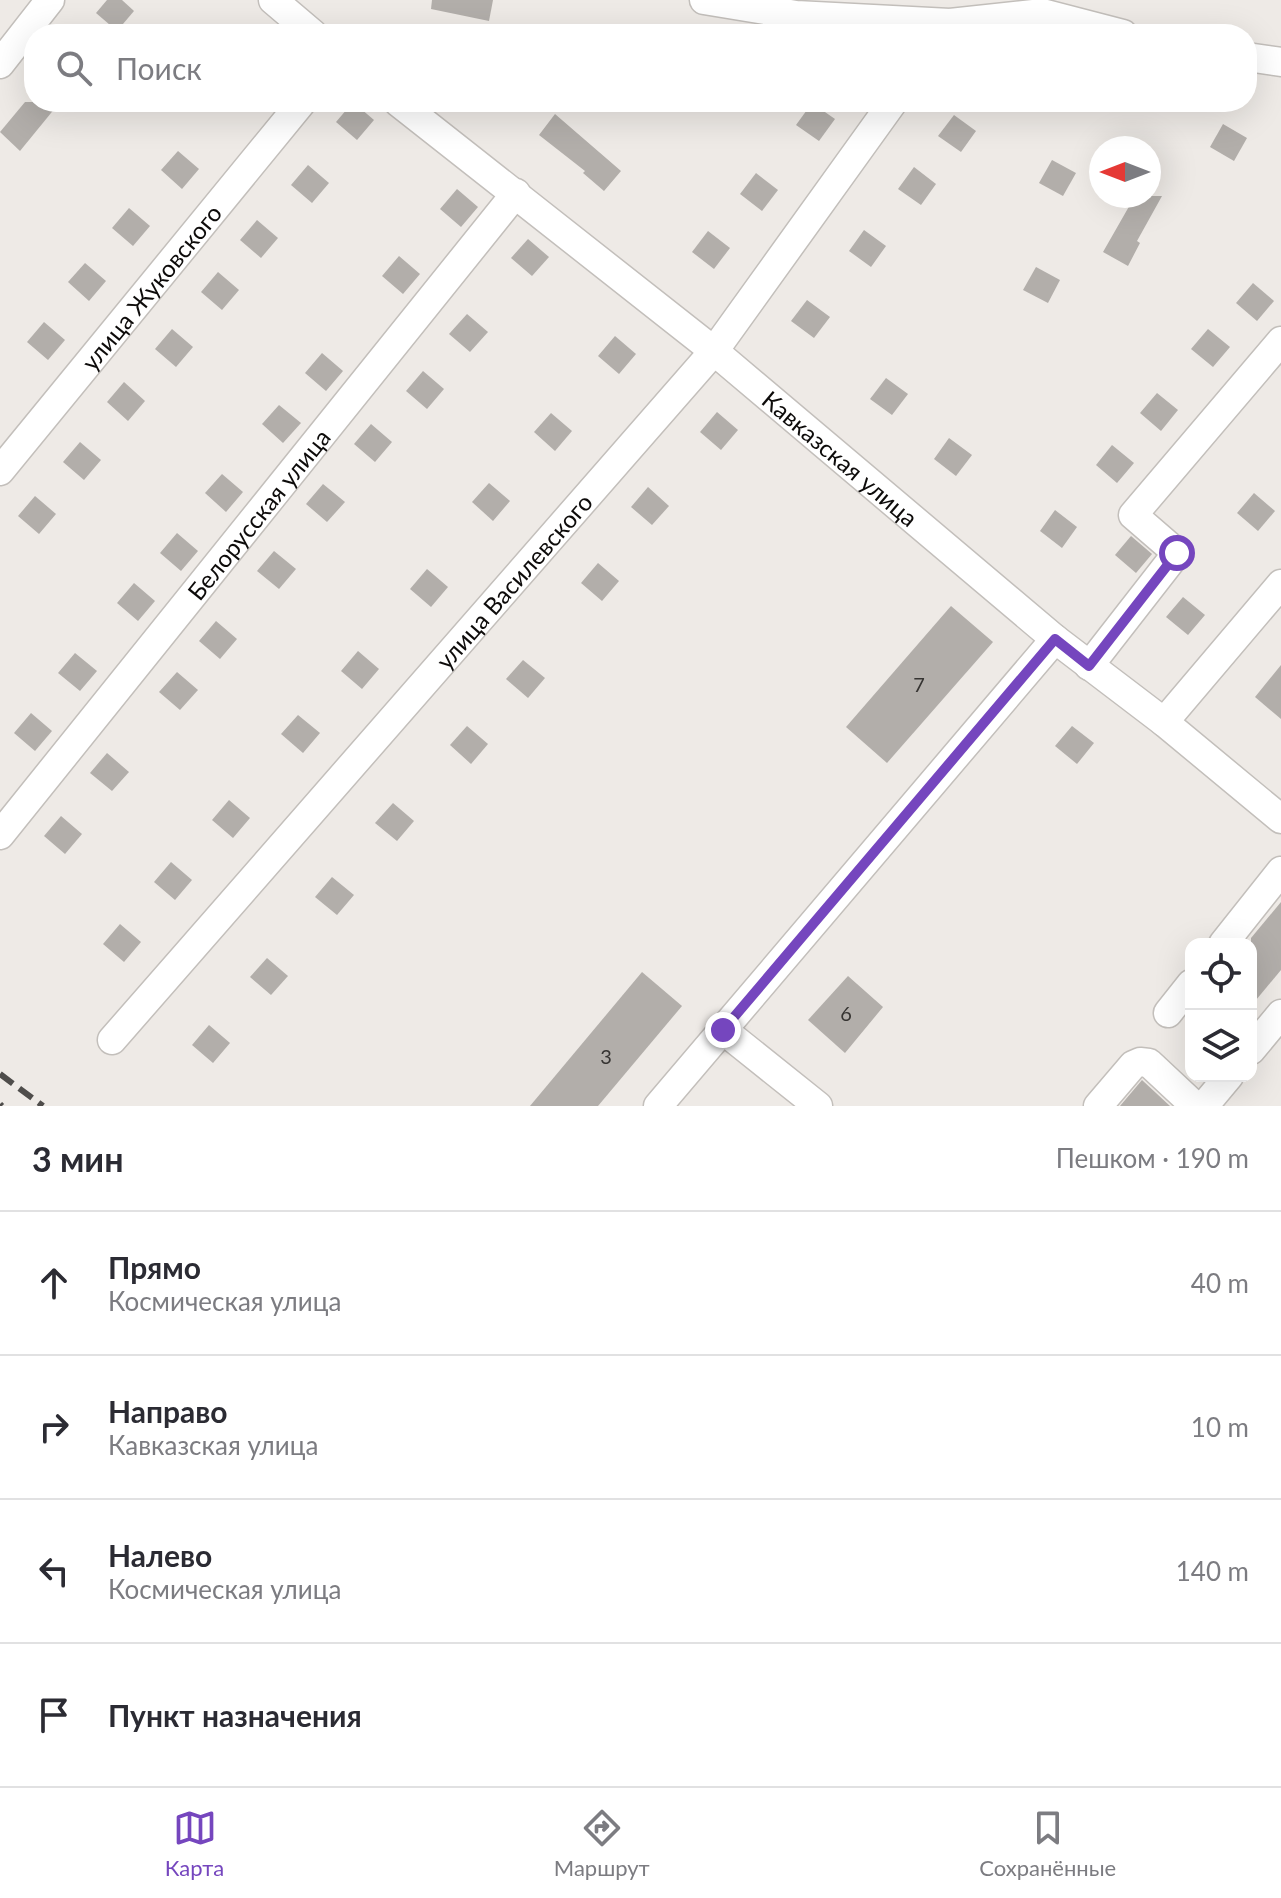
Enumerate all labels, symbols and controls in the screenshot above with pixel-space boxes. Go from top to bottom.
search box [24,24,1257,112]
icon: search [52,46,96,90]
text: Поиск [116,50,202,86]
north arrow [1089,136,1161,208]
street label: улица Жуковского [74,198,227,375]
street label: Кавказская улица [757,384,924,532]
street label: Белорусская улица [181,423,336,605]
street label: улица Василевского [429,487,598,674]
route start [1159,535,1195,571]
house number: 7 [913,672,925,696]
map controls [1185,938,1257,1082]
button: locate [1185,938,1257,1010]
house number: 6 [840,1001,852,1025]
button: layers [1185,1010,1257,1082]
route end [705,1012,741,1048]
house number: 3 [600,1044,612,1068]
text: 3 мин [32,1138,124,1179]
text: Пешком · 190 m [1056,1142,1249,1174]
text: Прямо [108,1249,201,1285]
icon: ahead [32,1261,76,1305]
text: 40 m [1191,1267,1249,1299]
text: Космическая улица [108,1285,341,1317]
text: Направо [108,1393,228,1429]
icon: right [32,1405,76,1449]
text: 10 m [1191,1411,1249,1443]
text: Кавказская улица [108,1429,318,1461]
text: Налево [108,1537,212,1573]
icon: left [32,1549,76,1593]
text: 140 m [1176,1555,1249,1587]
text: Космическая улица [108,1573,341,1605]
icon: arrive [32,1693,76,1737]
text: Пункт назначения [108,1697,362,1733]
tab: Карта [165,1806,224,1881]
tab: Маршрут [554,1806,650,1881]
tab: Сохранённые [979,1806,1116,1881]

